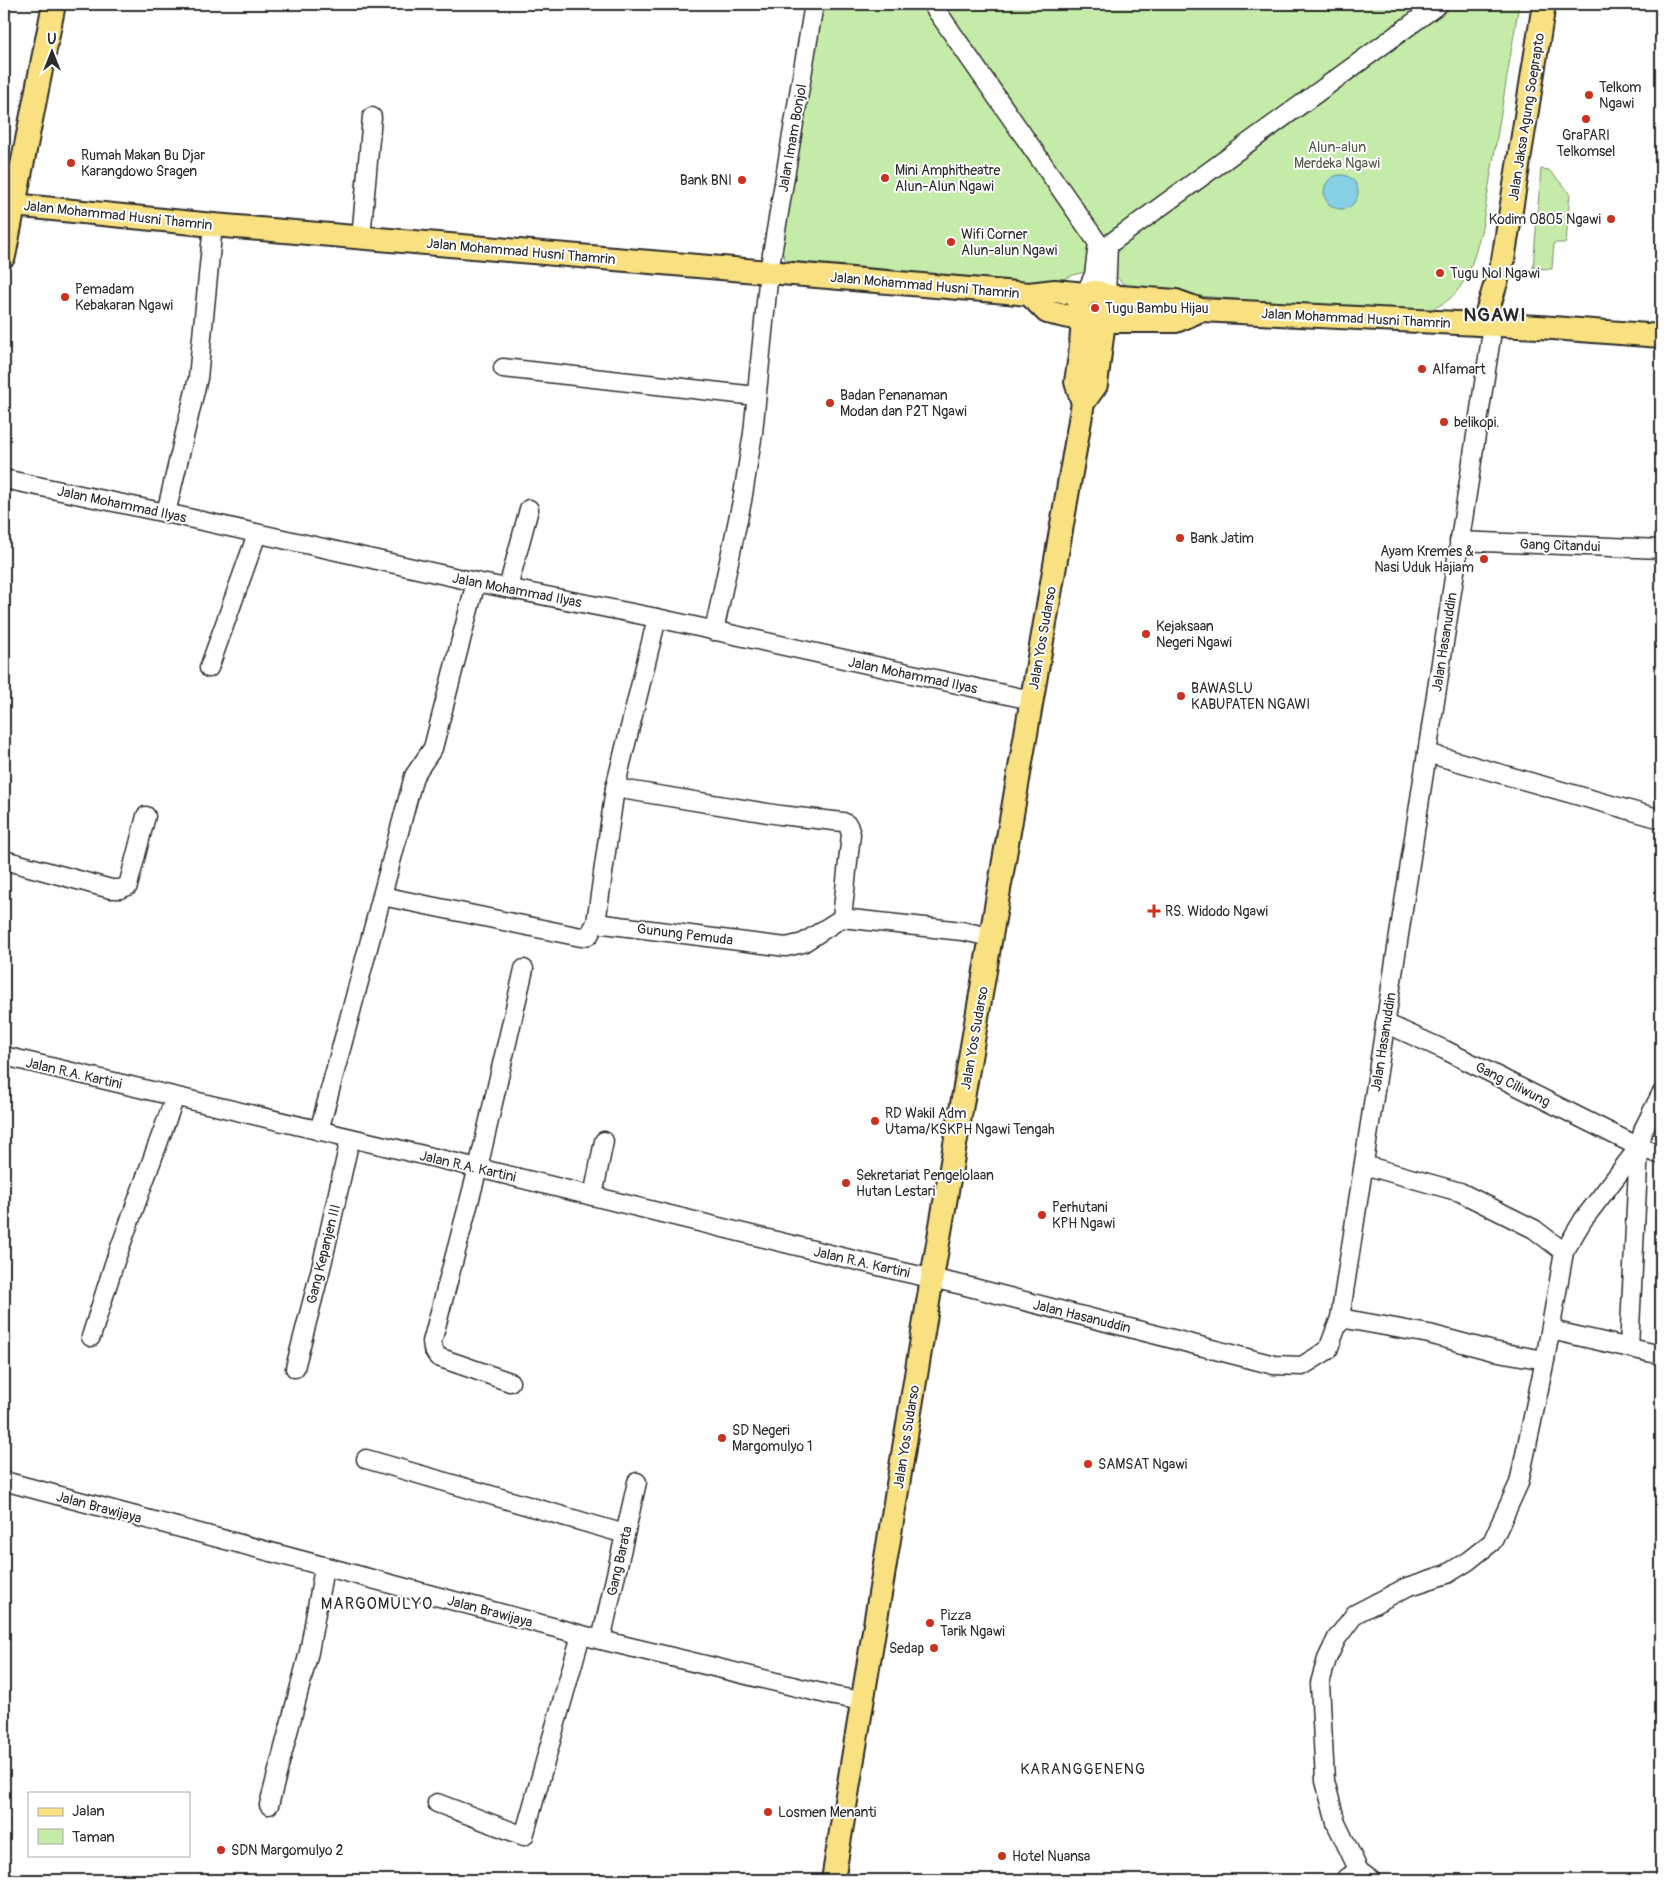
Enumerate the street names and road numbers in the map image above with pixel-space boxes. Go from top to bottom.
street label: Jalan Jaksa Agung Soeprapto [1505,31,1548,202]
street label: Jalan Imam Bonjol [775,83,810,193]
street label: Jalan Mohammad Husni Thamrin [23,197,213,234]
street label: Jalan Mohammad Husni Thamrin [426,235,616,268]
street label: Jalan Mohammad Husni Thamrin [830,269,1020,302]
street label: Jalan Mohammad Husni Thamrin [1261,305,1451,332]
street label: Jalan Mohammad Ilyas [56,482,189,527]
street label: Gang Citandui [1519,536,1601,555]
street label: Jalan Mohammad Ilyas [451,570,584,612]
street label: Jalan Yos Sudarso [1025,585,1060,691]
street label: Jalan Hasanuddin [1428,591,1461,693]
street label: Jalan Mohammad Ilyas [847,653,980,698]
street label: Gunung Pemuda [636,920,734,949]
street label: Jalan Yos Sudarso [957,985,992,1091]
street label: Jalan Hasanuddin [1367,991,1400,1093]
street label: Jalan R.A. Kartini [24,1054,124,1093]
street label: Gang Ciliwung [1472,1058,1553,1111]
street label: Jalan R.A. Kartini [418,1147,518,1186]
street label: Gang Kepanjen III [303,1203,344,1306]
street label: Jalan R.A. Kartini [812,1243,912,1282]
street label: Jalan Hasanuddin [1031,1296,1133,1337]
street label: Jalan Yos Sudarso [890,1384,923,1490]
street label: Jalan Brawijaya [54,1488,143,1527]
street label: Gang Barata [603,1525,636,1598]
street label: Jalan Brawijaya [445,1592,534,1631]

